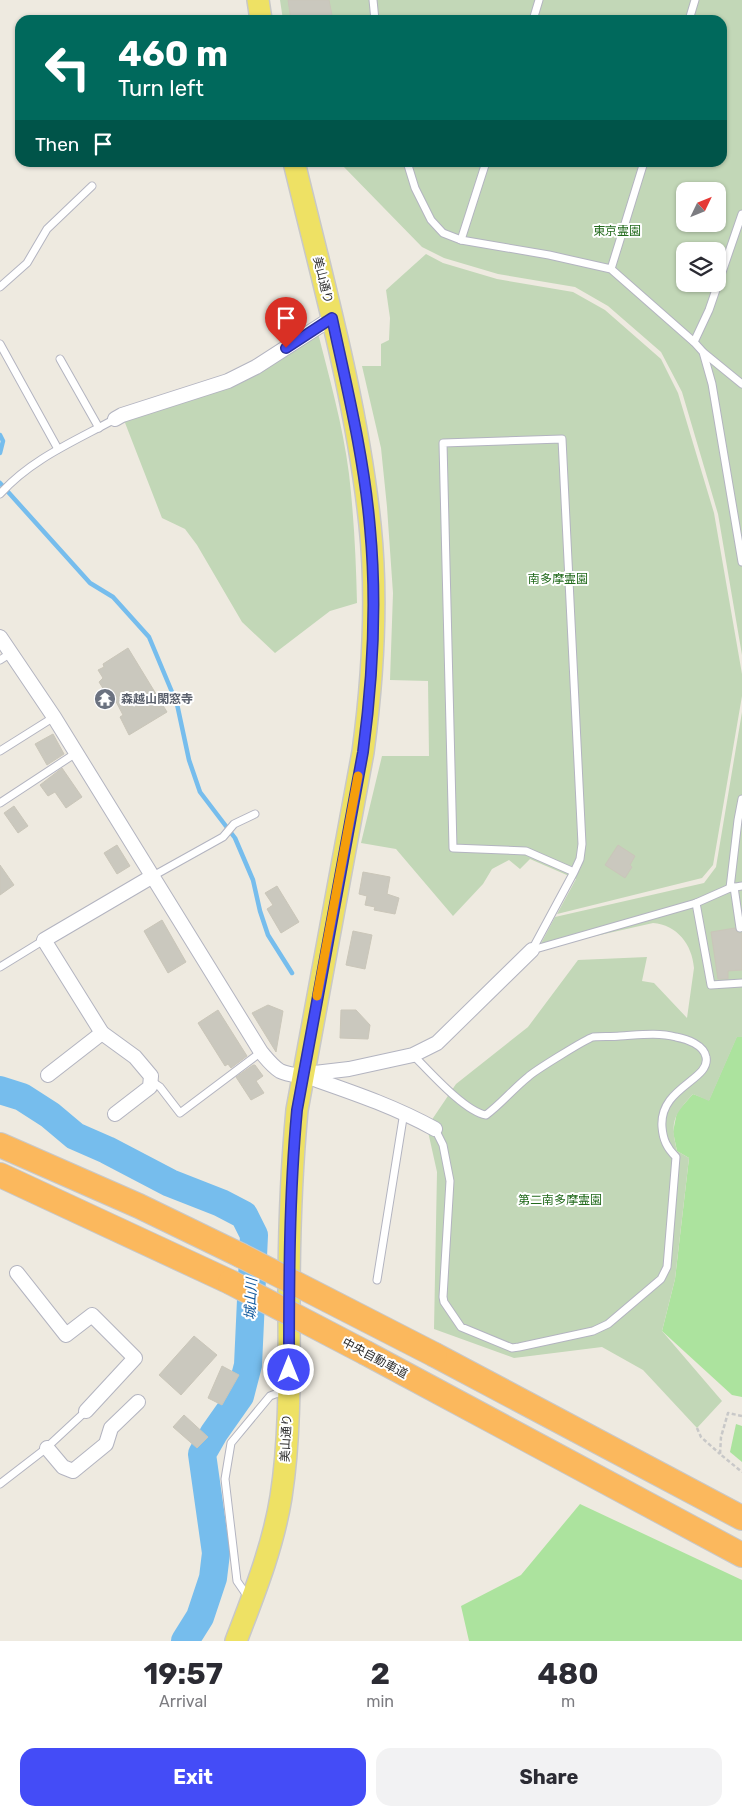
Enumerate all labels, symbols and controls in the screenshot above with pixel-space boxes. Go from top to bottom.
text: 460 m [118,33,228,75]
icon: left [35,35,100,100]
text: Turn left [118,75,204,102]
icon: arrive [89,130,117,158]
text: Then [35,133,79,156]
north arrow [676,182,726,232]
map controls [676,182,726,292]
park label: 東京霊園 [593,224,641,238]
button: layers [676,242,726,292]
street label: 美山通り [310,255,336,305]
pin [265,297,307,348]
icon: arrive [272,304,300,332]
park label: 南多摩霊園 [528,572,588,586]
temple icon: 森越山閑窓寺 [93,687,117,711]
place label: 森越山閑窓寺 [121,692,193,706]
park label: 第二南多摩霊園 [518,1193,602,1207]
water label: 城山川 [241,1276,261,1320]
street label: 中央自動車道 [340,1335,410,1381]
position arrow [262,1343,314,1395]
street label: 美山通り [278,1414,294,1462]
text: 19:57 [143,1656,223,1692]
text: 2 [370,1656,390,1692]
text: 480 [537,1656,599,1692]
text: Arrival [159,1692,207,1711]
text: min [366,1692,394,1711]
text: m [561,1692,575,1711]
button: Exit [20,1748,366,1806]
button: Share [376,1748,722,1806]

